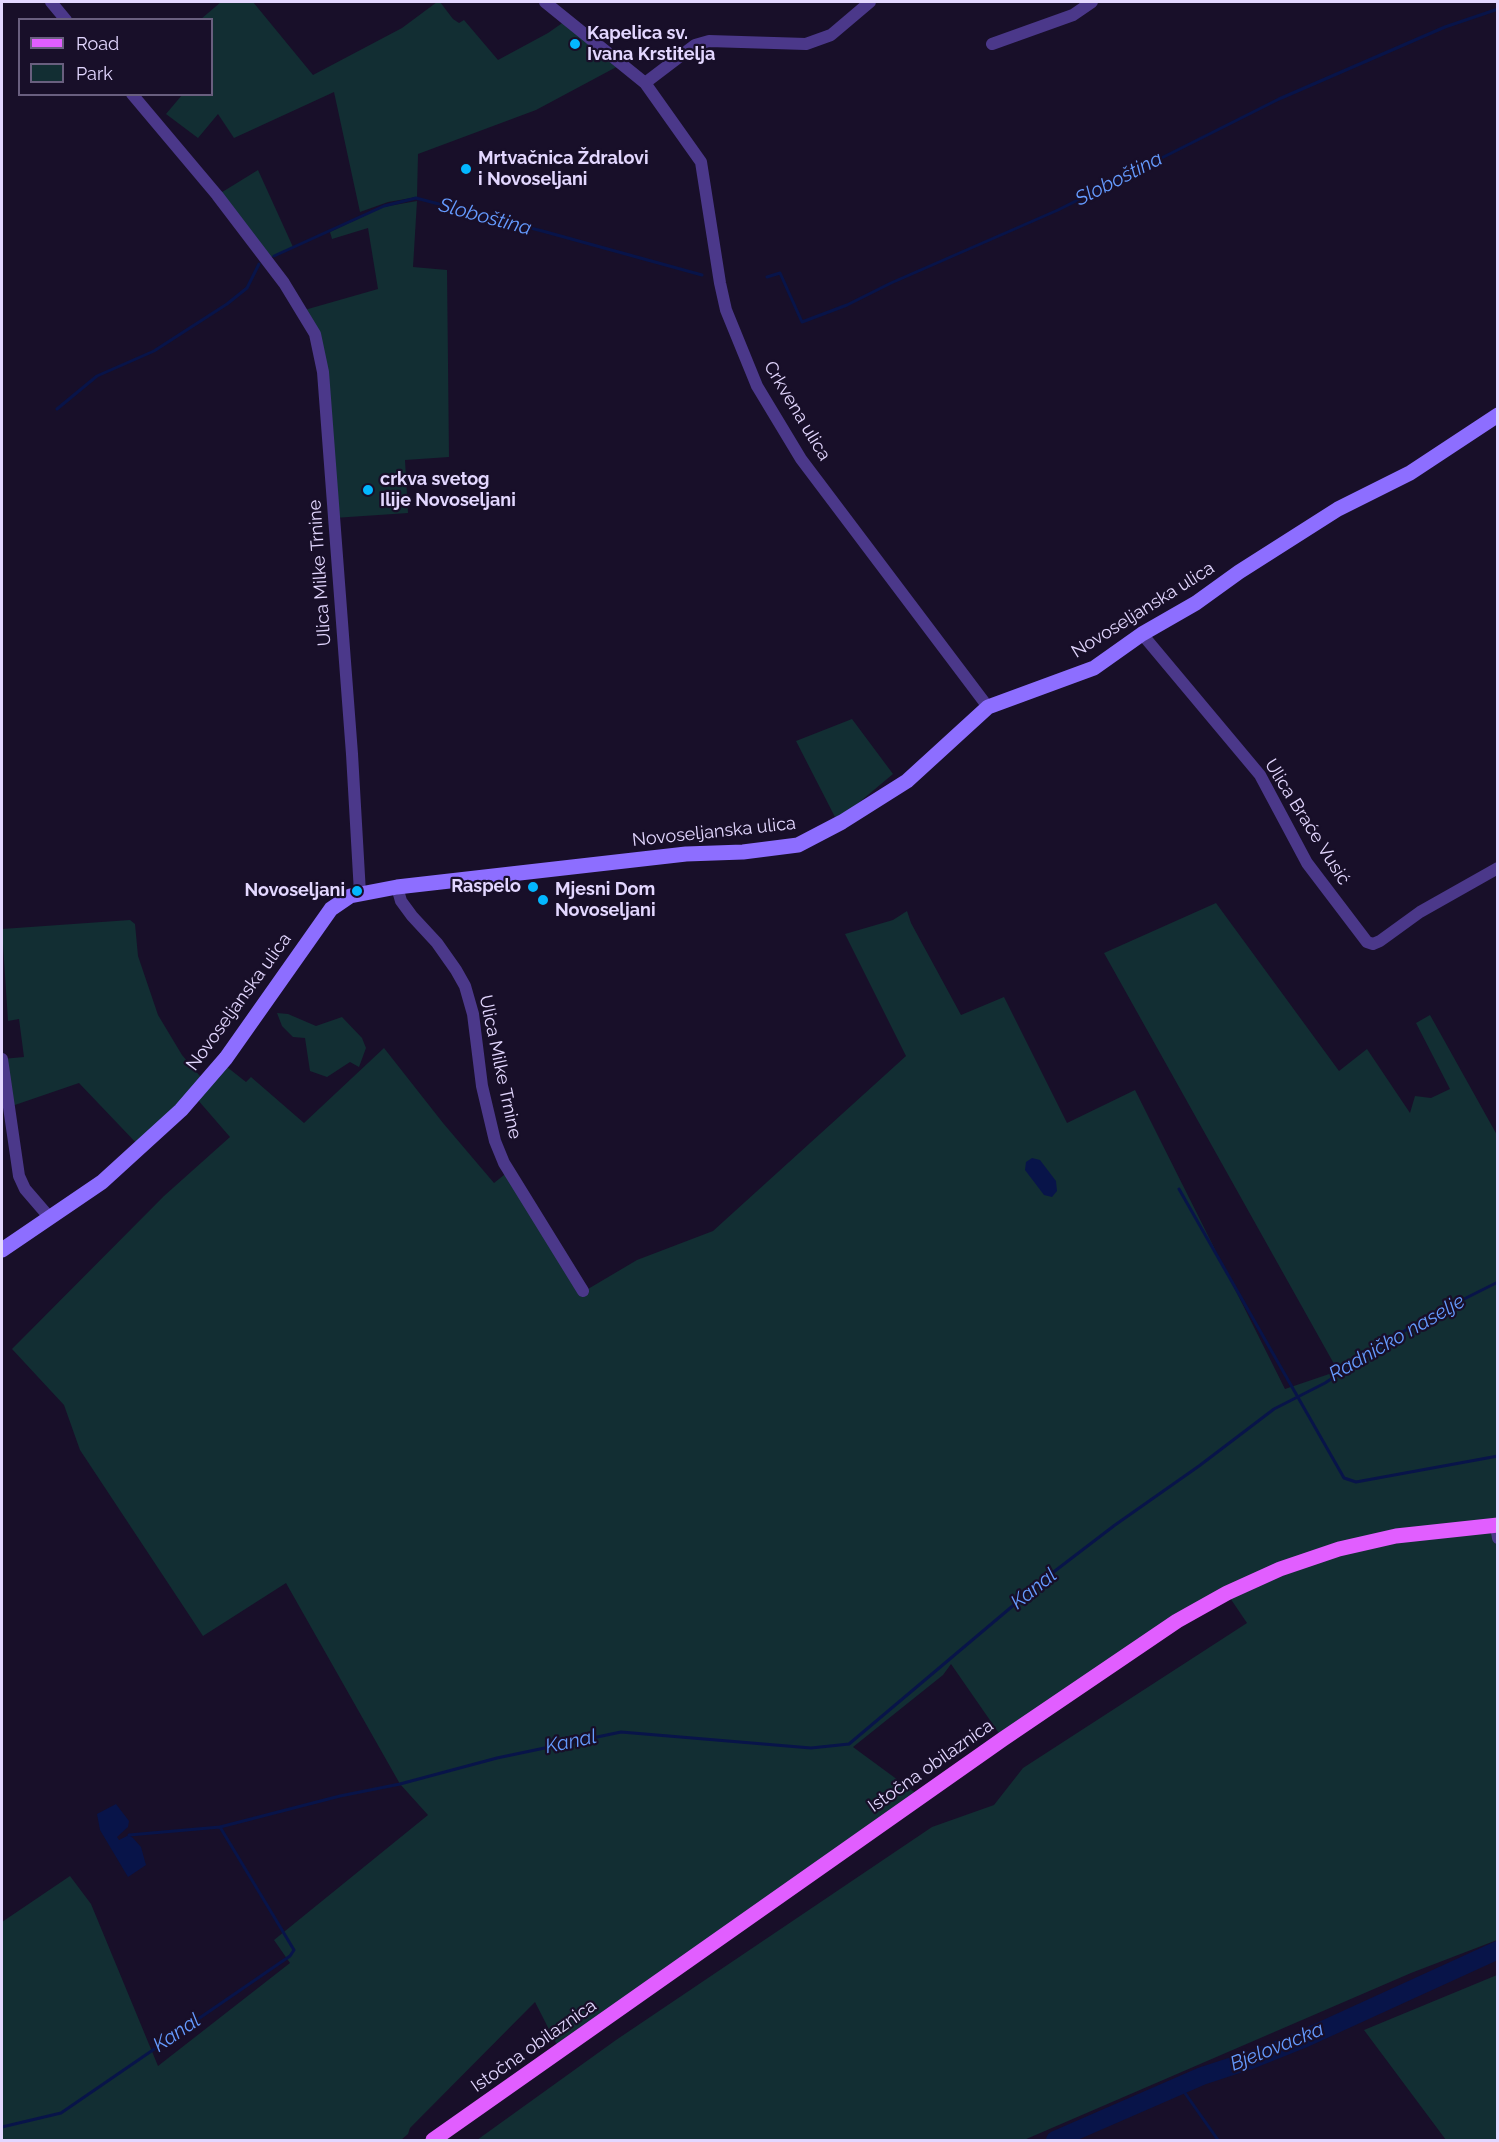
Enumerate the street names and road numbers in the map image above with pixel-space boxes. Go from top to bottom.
street label: Crkvena ulica [759,357,835,465]
street label: Ulica Milke Trnine [304,499,336,647]
street label: Novoseljanska ulica [1068,557,1218,663]
street label: Ulica Braće Vusić [1260,755,1354,889]
street label: Novoseljanska ulica [631,813,797,851]
street label: Novoseljanska ulica [182,929,296,1075]
street label: Ulica Milke Trnine [474,993,526,1141]
street label: Istočna obilaznica [864,1715,998,1817]
street label: Istočna obilaznica [467,1995,601,2097]

